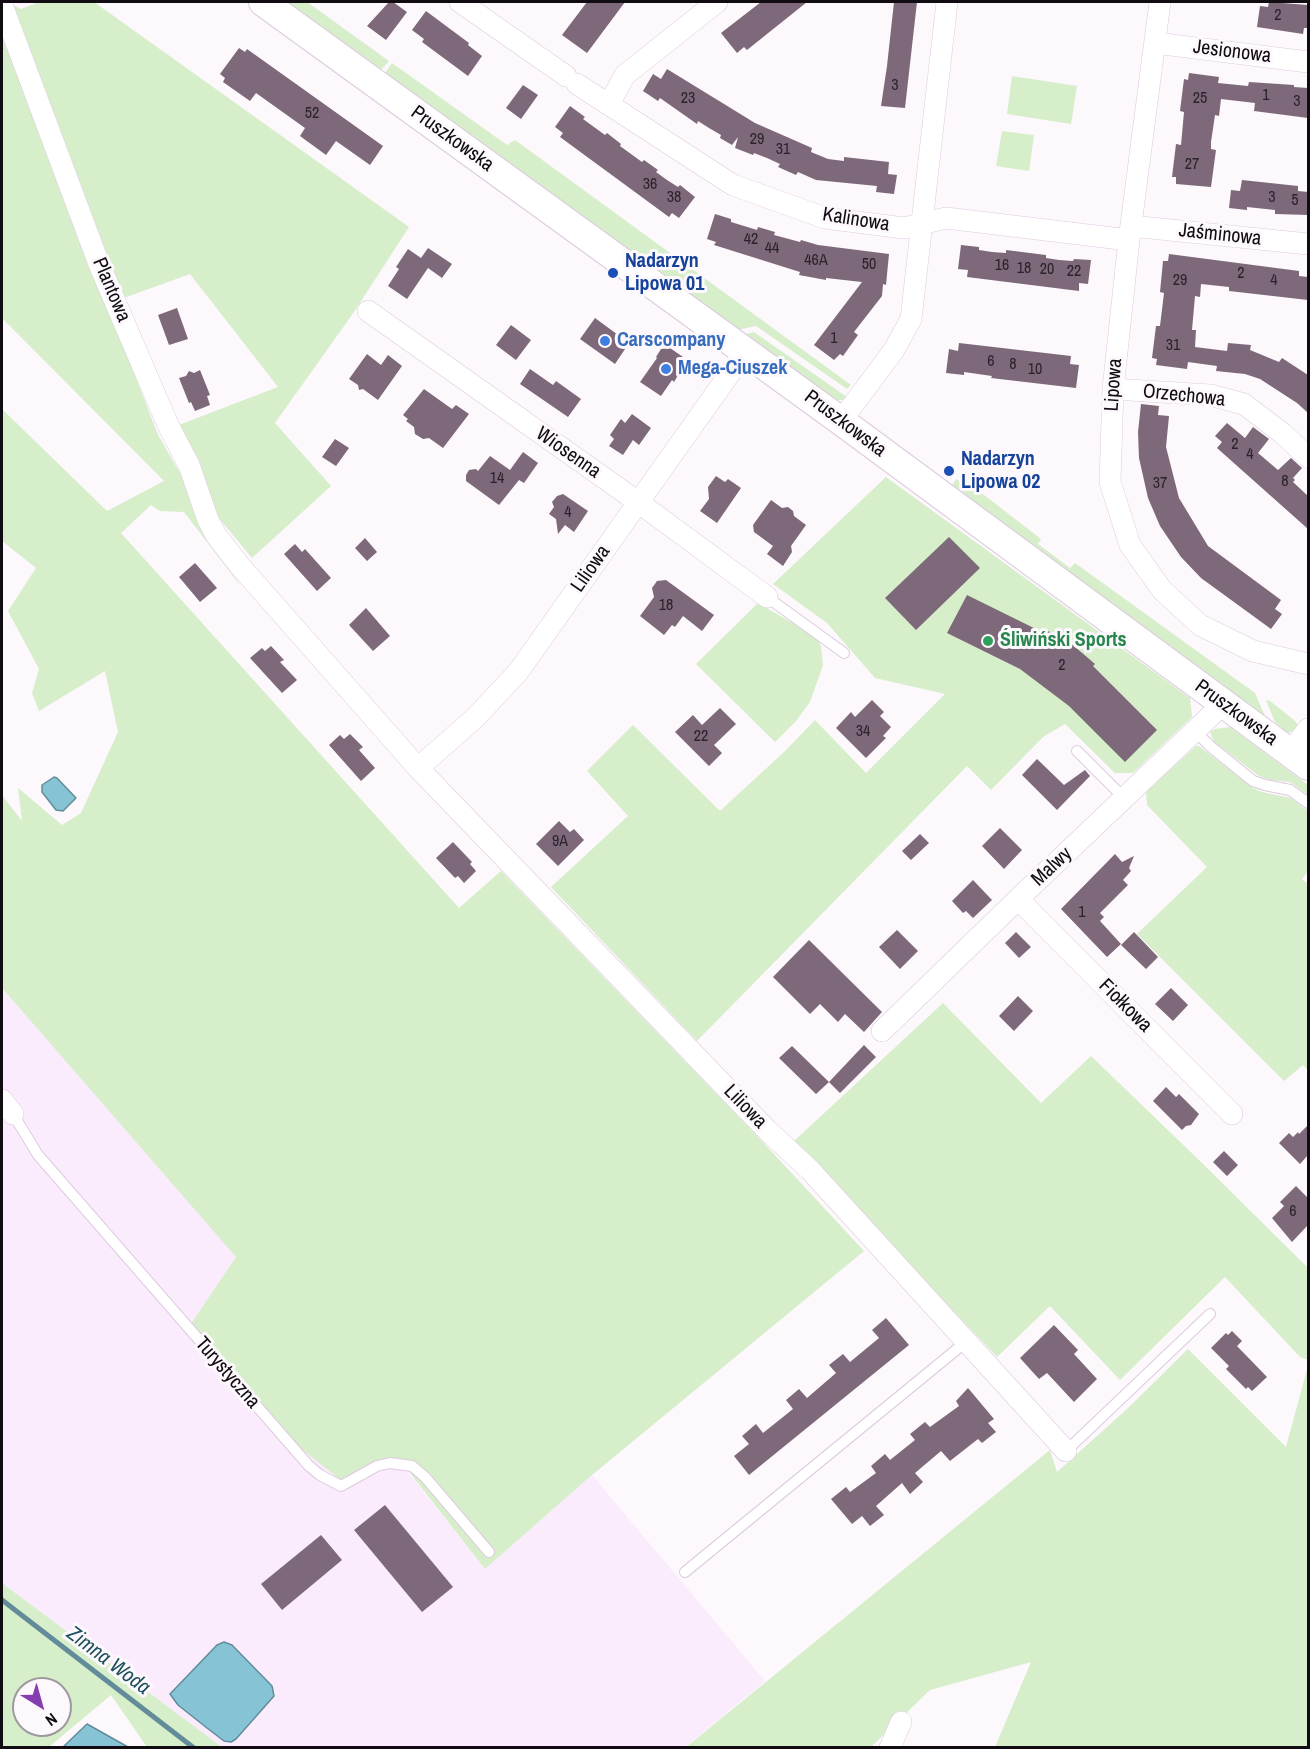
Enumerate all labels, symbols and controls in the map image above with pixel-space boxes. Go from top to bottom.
house number: 2 [1274,6,1282,26]
street label: Jesionowa [1192,35,1272,69]
house number: 3 [891,76,899,96]
house number: 1 [1262,86,1270,106]
house number: 23 [681,89,695,109]
house number: 25 [1193,89,1207,109]
house number: 3 [1293,92,1301,112]
street label: Pruszkowska [406,101,498,177]
house number: 52 [305,104,319,124]
house number: 29 [750,130,764,150]
house number: 31 [776,140,790,160]
house number: 27 [1185,155,1199,175]
house number: 36 [643,175,657,195]
house number: 38 [667,188,681,208]
house number: 3 [1268,188,1276,208]
house number: 5 [1291,191,1299,211]
street label: Kalinowa [821,203,891,237]
street label: Jaśminowa [1178,219,1262,251]
house number: 42 [744,230,758,250]
house number: 44 [765,239,779,259]
place label: Nadarzyn Lipowa 01 [625,250,704,297]
house number: 46A [804,251,828,271]
street label: Plantowa [87,254,135,326]
house number: 50 [862,255,876,275]
house number: 16 [995,256,1009,276]
house number: 18 [1017,259,1031,279]
house number: 20 [1040,260,1054,280]
house number: 22 [1067,262,1081,282]
house number: 2 [1237,264,1245,284]
marker: Nadarzyn Lipowa 01 [606,266,620,280]
house number: 29 [1173,271,1187,291]
house number: 4 [1270,271,1278,291]
place label: Carscompany [617,329,725,353]
house number: 1 [830,329,838,349]
marker: Carscompany [598,334,612,348]
house number: 31 [1166,336,1180,356]
house number: 6 [987,352,995,372]
house number: 8 [1009,355,1017,375]
place label: Mega-Ciuszek [678,357,787,381]
street label: Lipowa [1100,358,1128,412]
house number: 10 [1028,360,1042,380]
marker: Mega-Ciuszek [659,362,673,376]
street label: Orzechowa [1142,380,1226,412]
street label: Pruszkowska [799,385,891,463]
street label: Wiosenna [531,422,605,484]
house number: 2 [1231,435,1239,455]
house number: 4 [1246,445,1254,465]
place label: Nadarzyn Lipowa 02 [961,448,1040,495]
marker: Nadarzyn Lipowa 02 [942,464,956,478]
house number: 14 [490,469,504,489]
house number: 8 [1281,472,1289,492]
house number: 37 [1153,474,1167,494]
house number: 4 [564,503,572,523]
street label: Liliowa [566,541,616,597]
house number: 18 [659,596,673,616]
place label: Śliwiński Sports [1000,629,1127,653]
marker: Śliwiński Sports [981,634,995,648]
house number: 2 [1058,656,1066,676]
street label: Pruszkowska [1190,675,1282,751]
house number: 34 [856,722,870,742]
house number: 22 [694,727,708,747]
house number: 9A [552,832,568,852]
street label: Malwy [1027,842,1077,892]
house number: 1 [1078,903,1086,923]
street label: Fiołkowa [1093,974,1157,1038]
street label: Liliowa [718,1080,772,1134]
house number: 6 [1289,1202,1297,1222]
street label: Turystyczna [189,1332,265,1414]
water label: Zimna Woda [61,1621,155,1701]
north arrow [12,1677,72,1737]
text: N [41,1708,62,1731]

